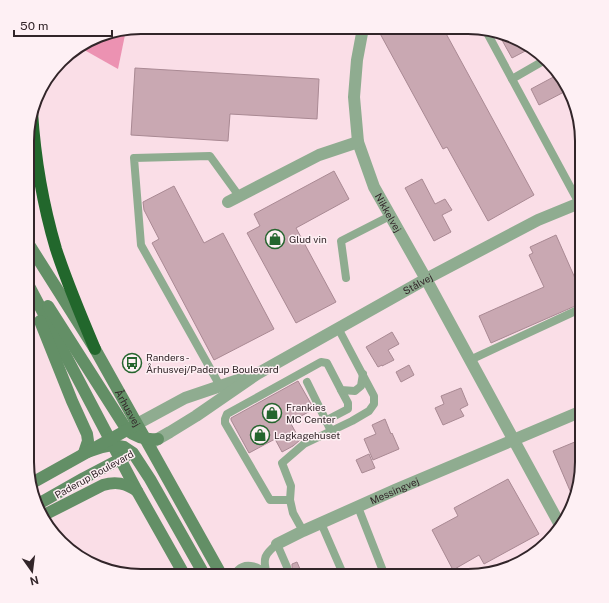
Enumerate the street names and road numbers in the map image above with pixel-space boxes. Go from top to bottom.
street label: Nikkelvej [373,191,404,234]
street label: Stålvej [401,271,434,297]
street label: Århusvej [113,387,143,429]
street label: Paderup Boulevard [52,447,136,501]
street label: Messingvej [368,475,421,506]

